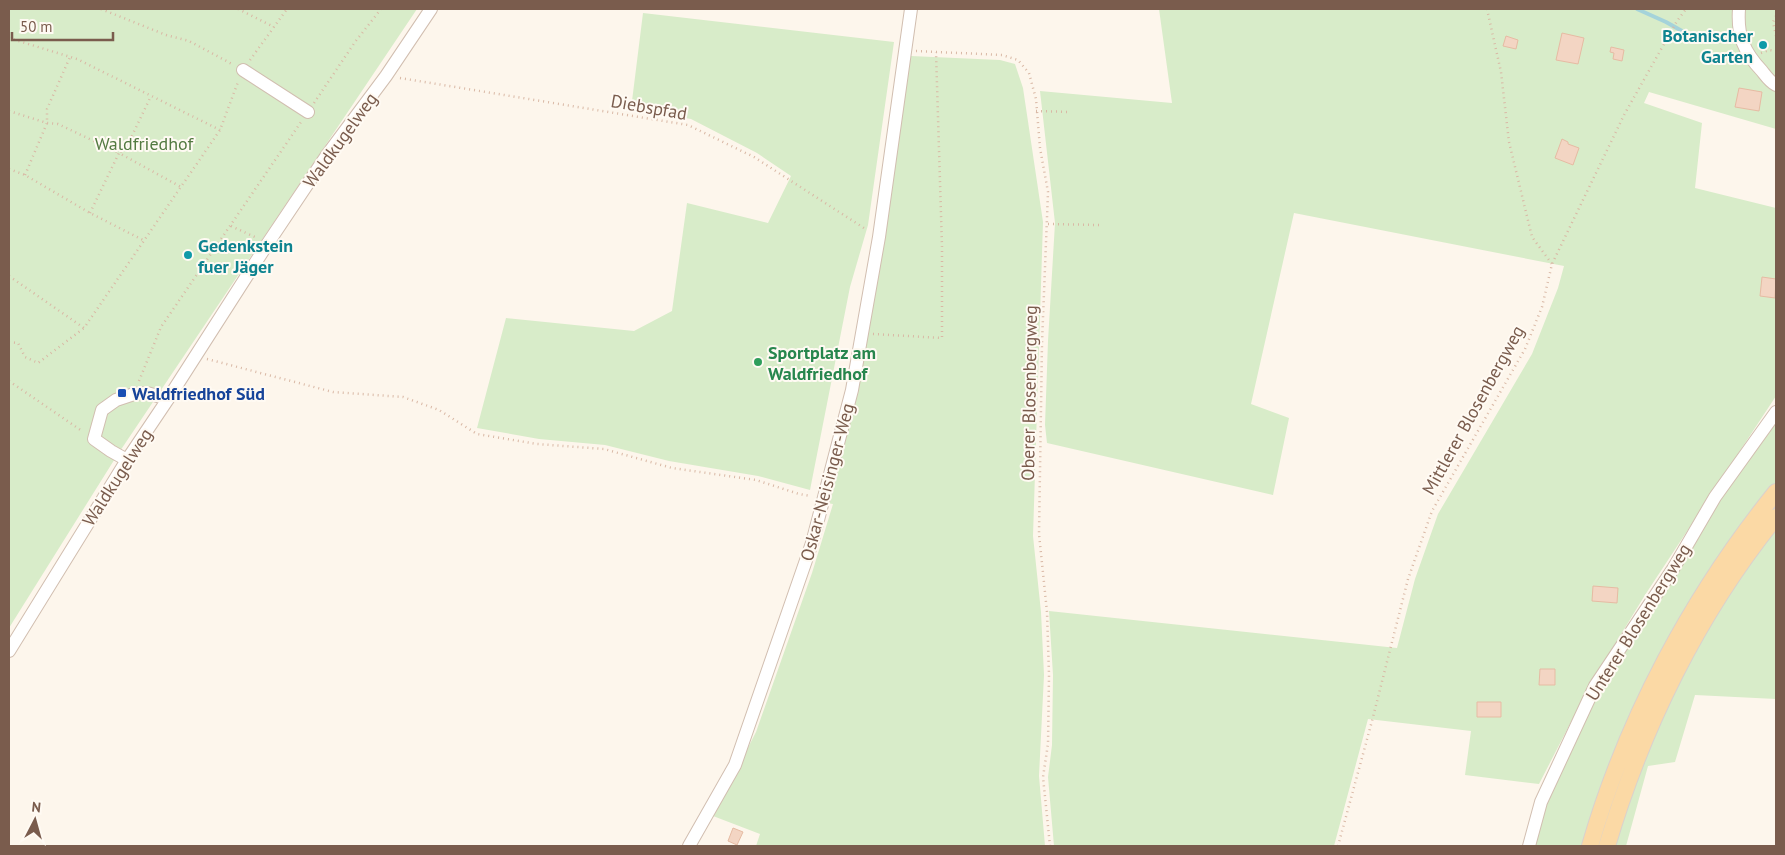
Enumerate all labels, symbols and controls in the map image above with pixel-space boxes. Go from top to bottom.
scale bar [12,10,114,42]
text: 50 m [20,17,53,36]
place label: Botanischer Garten [1662,24,1754,68]
marker: Botanischer Garten [1757,39,1769,51]
street label: Waldkugelweg [298,88,382,192]
street label: Diebspfad [609,89,689,125]
park label: Waldfriedhof [95,132,195,155]
place label: Gedenkstein fuer Jäger [198,234,293,278]
marker: Gedenkstein fuer Jäger [182,249,194,261]
street label: Oberer Blosenbergweg [1016,305,1042,481]
street label: Mittlerer Blosenbergweg [1417,321,1529,499]
place label: Sportplatz am Waldfriedhof [768,341,876,385]
marker: Sportplatz am Waldfriedhof [752,356,764,368]
place label: Waldfriedhof Süd [132,382,265,405]
marker: Waldfriedhof Süd [116,387,128,399]
street label: Oskar-Neisinger-Weg [795,401,859,563]
street label: Waldkugelweg [77,424,157,530]
street label: Unterer Blosenbergweg [1580,539,1696,705]
north arrow [10,795,60,845]
text: N [31,798,42,817]

